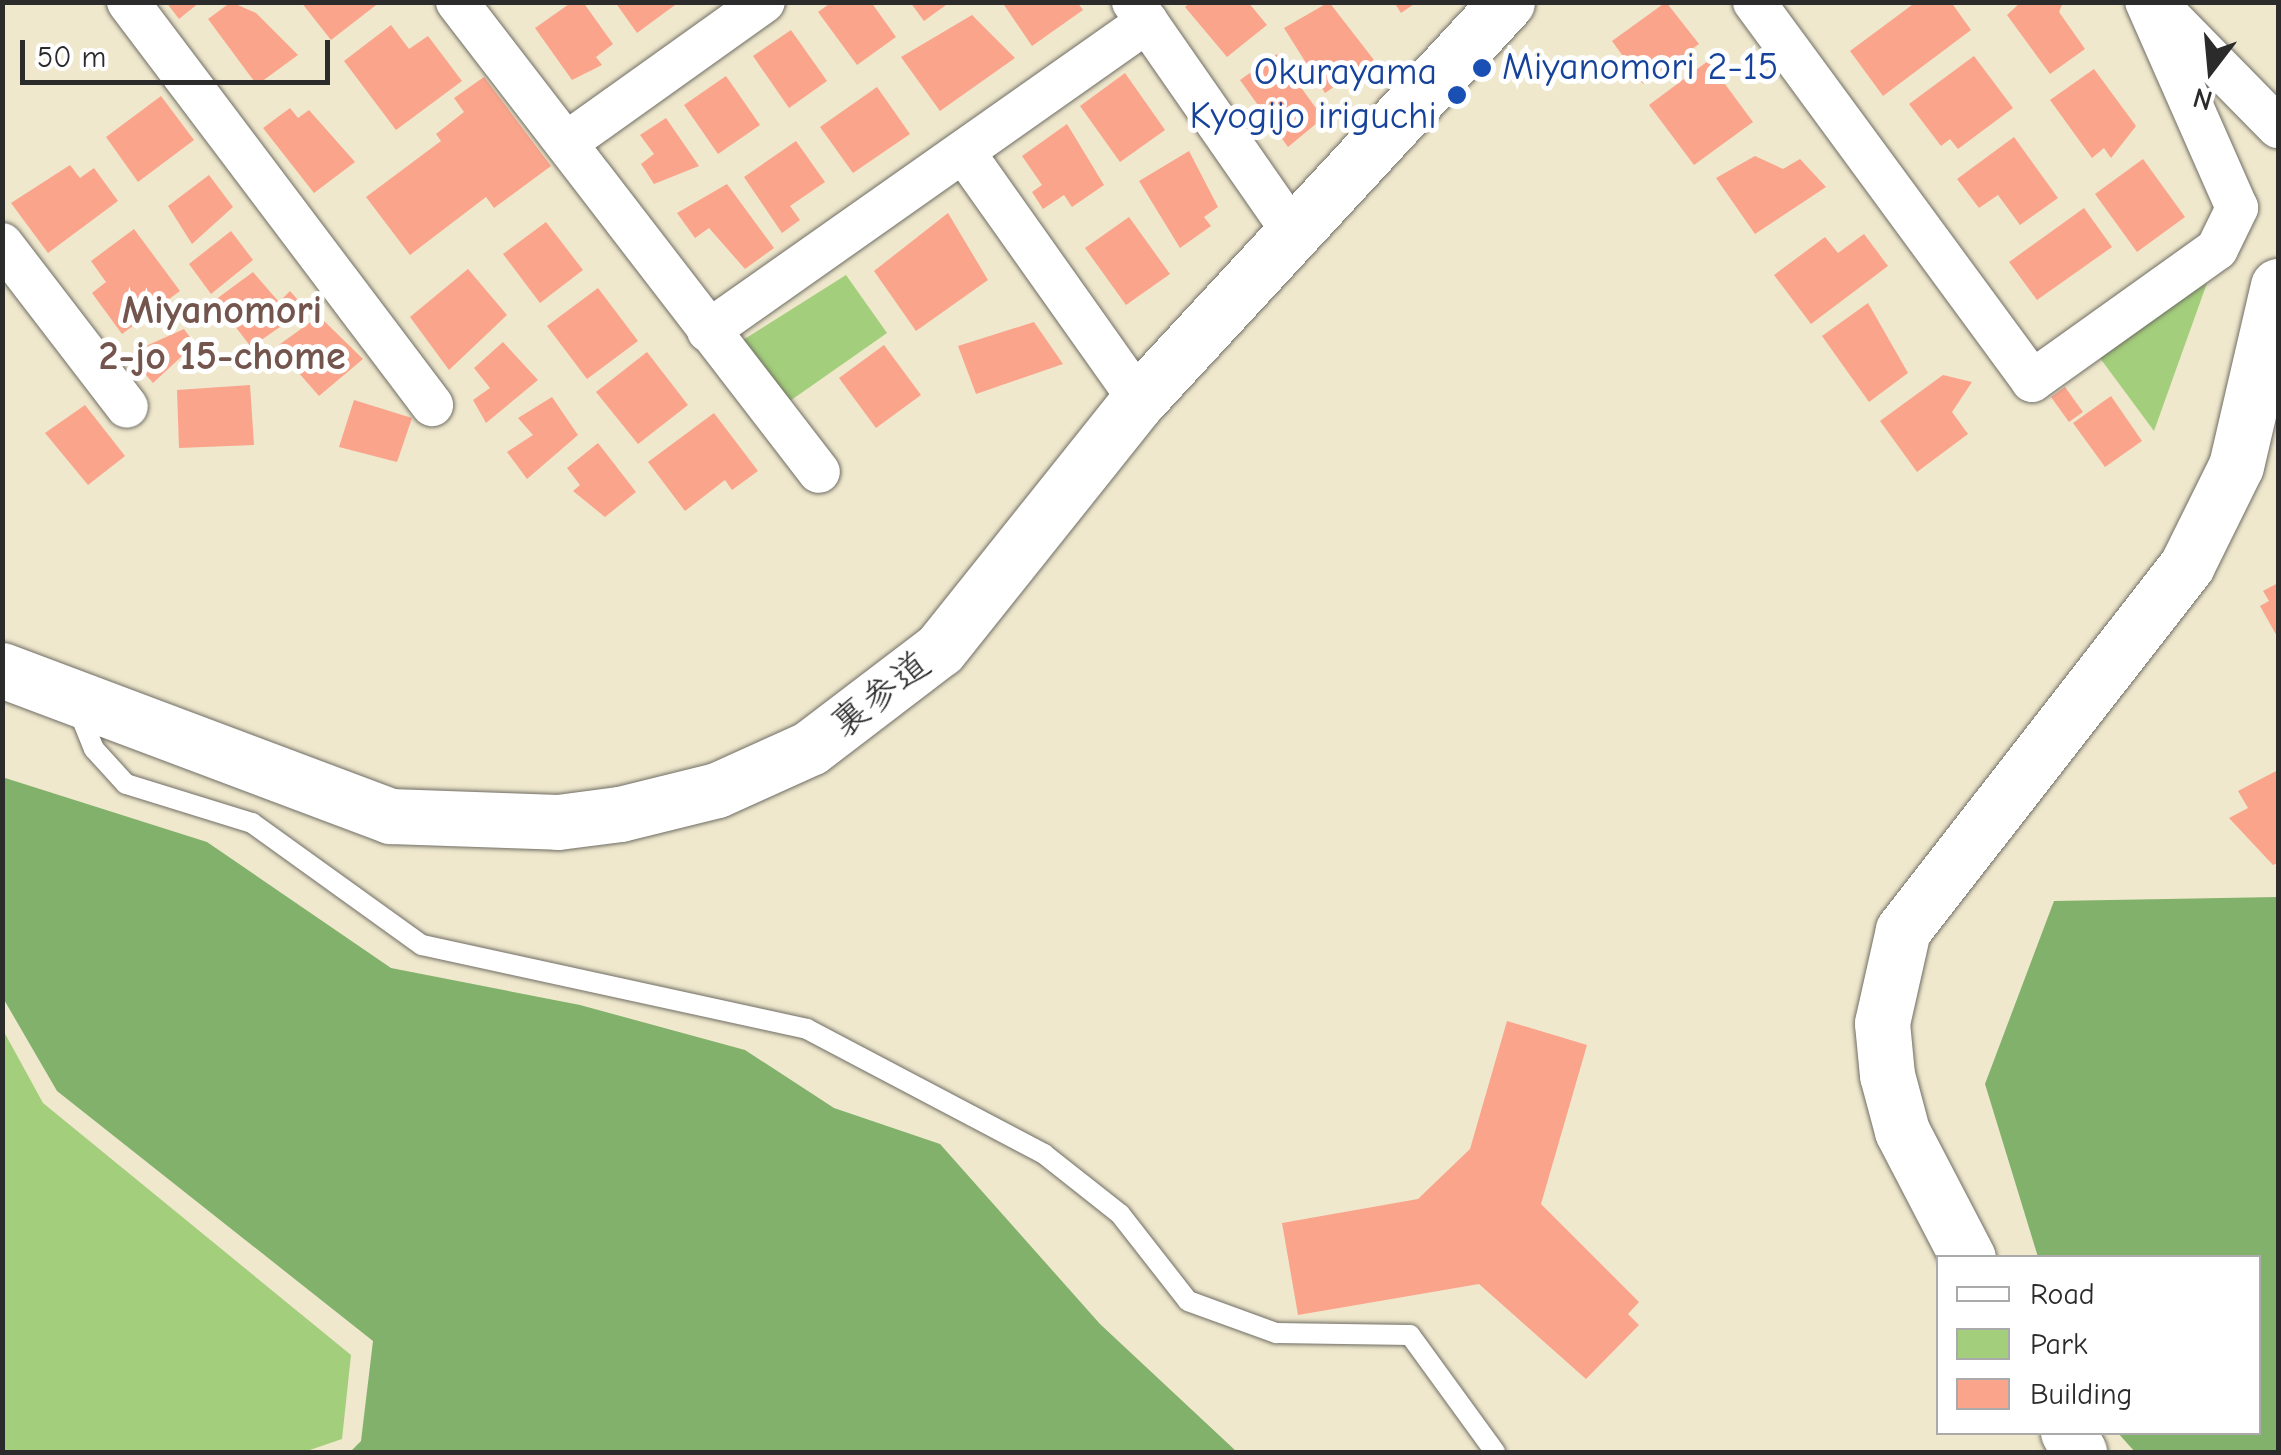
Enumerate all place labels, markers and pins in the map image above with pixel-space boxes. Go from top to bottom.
place label: Miyanomori 2-15 [1502,45,1778,91]
place label: Okurayama Kyogijo iriguchi [1189,50,1437,140]
marker: Miyanomori 2-15 [1471,57,1493,79]
marker: Okurayama Kyogijo iriguchi [1446,84,1468,106]

